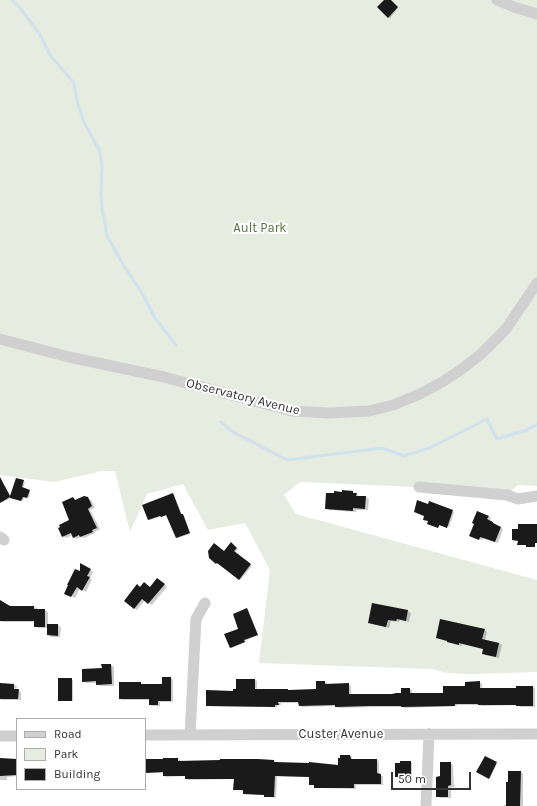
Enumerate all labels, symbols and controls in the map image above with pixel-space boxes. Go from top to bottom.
park label: Ault Park [233,220,287,236]
street label: Observatory Avenue [185,375,301,419]
legend [16,718,146,790]
street label: Custer Avenue [299,726,383,742]
text: Road [54,727,82,741]
text: Park [54,747,78,761]
scale bar [393,764,473,790]
text: Building [54,767,100,781]
text: 50 m [398,772,426,786]

